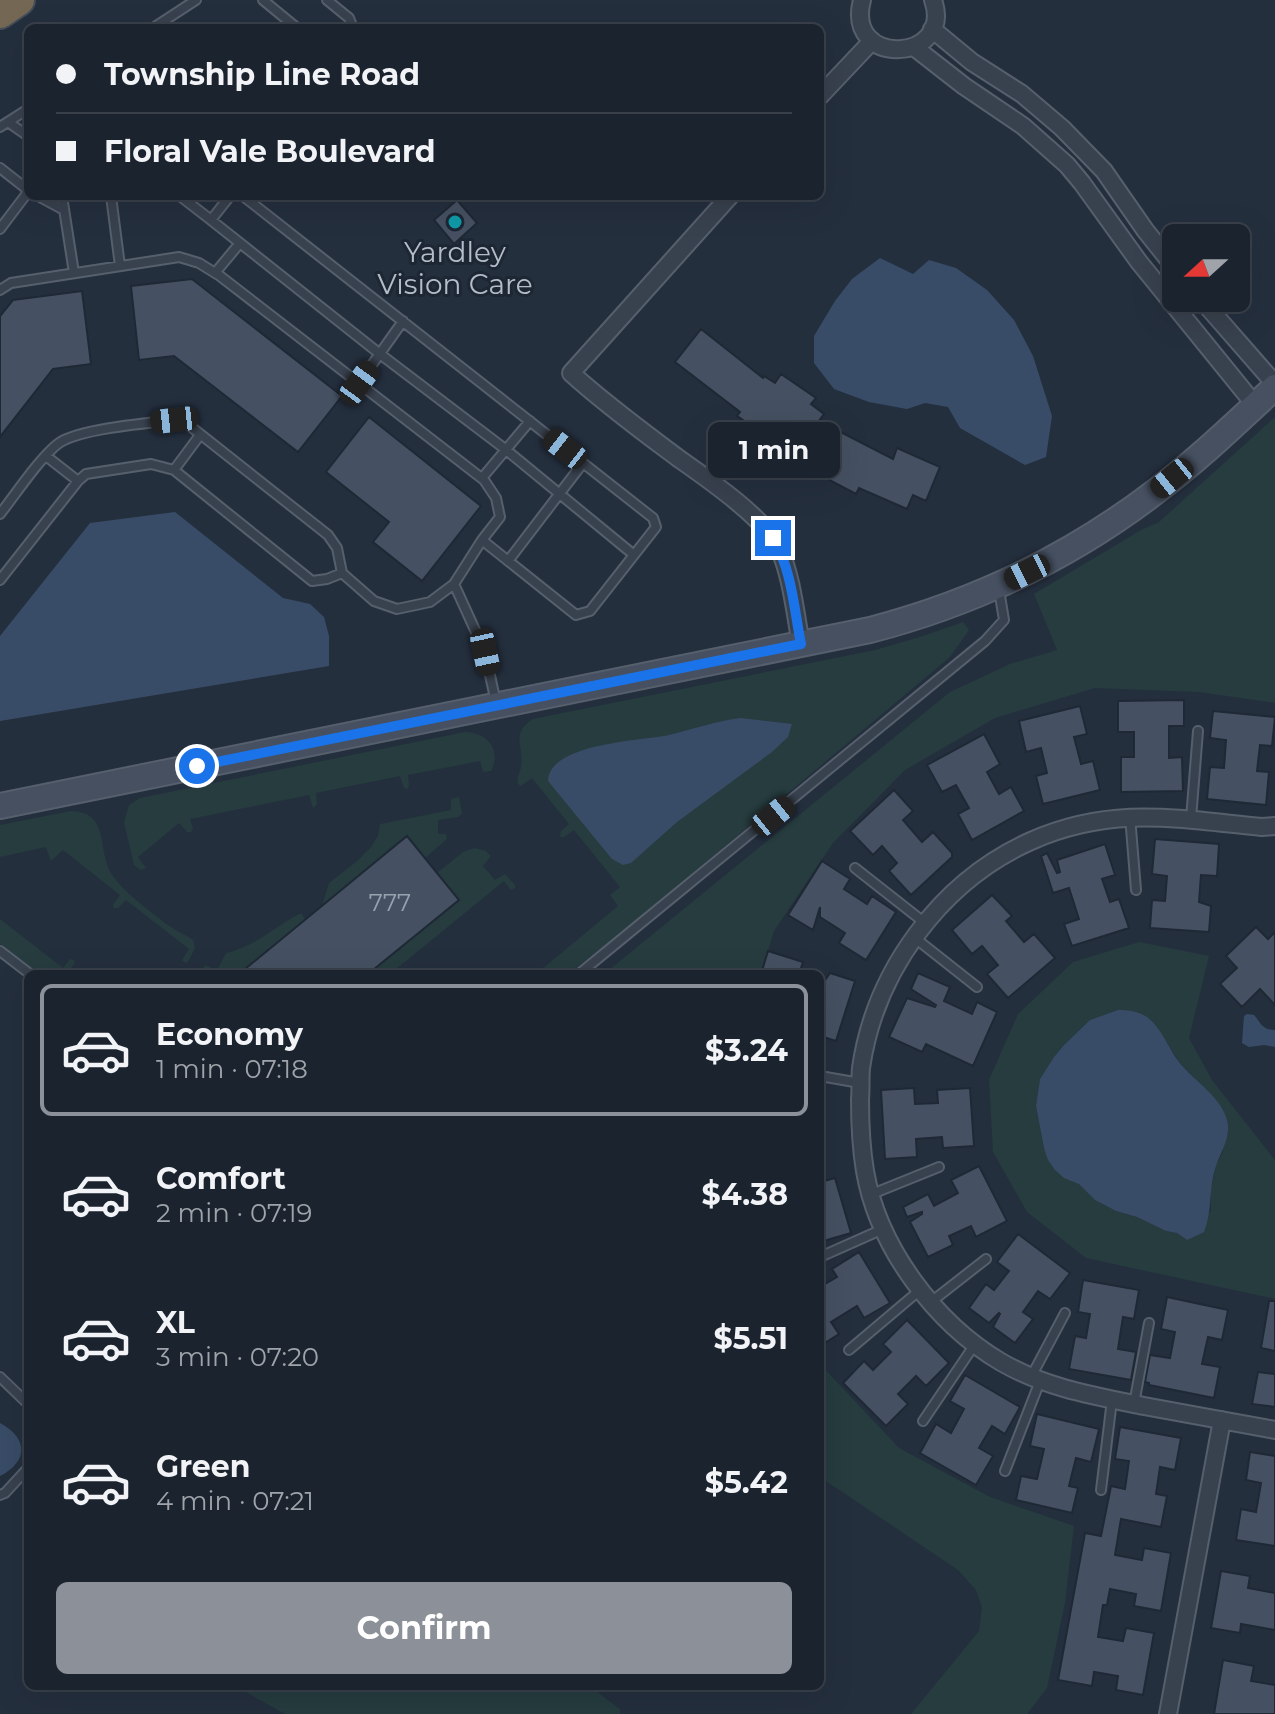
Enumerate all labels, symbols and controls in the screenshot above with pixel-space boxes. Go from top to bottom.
text: Township Line Road [104,56,420,93]
text: Floral Vale Boulevard [104,133,435,170]
marker: Yardley Vision Care [446,213,464,231]
north arrow [1162,224,1250,312]
map controls [1162,224,1250,312]
place label: Yardley Vision Care [377,235,533,301]
car [335,357,383,409]
car [149,406,199,434]
callout: 1 min [707,422,839,478]
car [539,425,591,473]
text: 1 min [739,434,809,466]
car [1146,454,1198,502]
route end [755,520,791,556]
car [1000,551,1054,593]
car [468,626,502,678]
route start [179,748,215,784]
car [747,792,799,840]
house number: 777 [369,888,411,917]
icon: car [60,1014,132,1086]
text: Economy [156,1016,303,1053]
text: $3.24 [705,1032,788,1069]
text: 1 min · 07:18 [156,1053,308,1085]
icon: car [60,1158,132,1230]
text: Comfort [156,1160,286,1197]
text: $4.38 [702,1176,788,1213]
text: 2 min · 07:19 [156,1197,312,1229]
icon: car [60,1302,132,1374]
text: XL [156,1304,195,1341]
text: $5.51 [714,1320,788,1357]
text: 3 min · 07:20 [156,1341,319,1373]
icon: car [60,1446,132,1518]
text: Green [156,1448,250,1485]
text: $5.42 [705,1464,788,1501]
text: 4 min · 07:21 [156,1485,314,1517]
button: Confirm [56,1582,792,1674]

